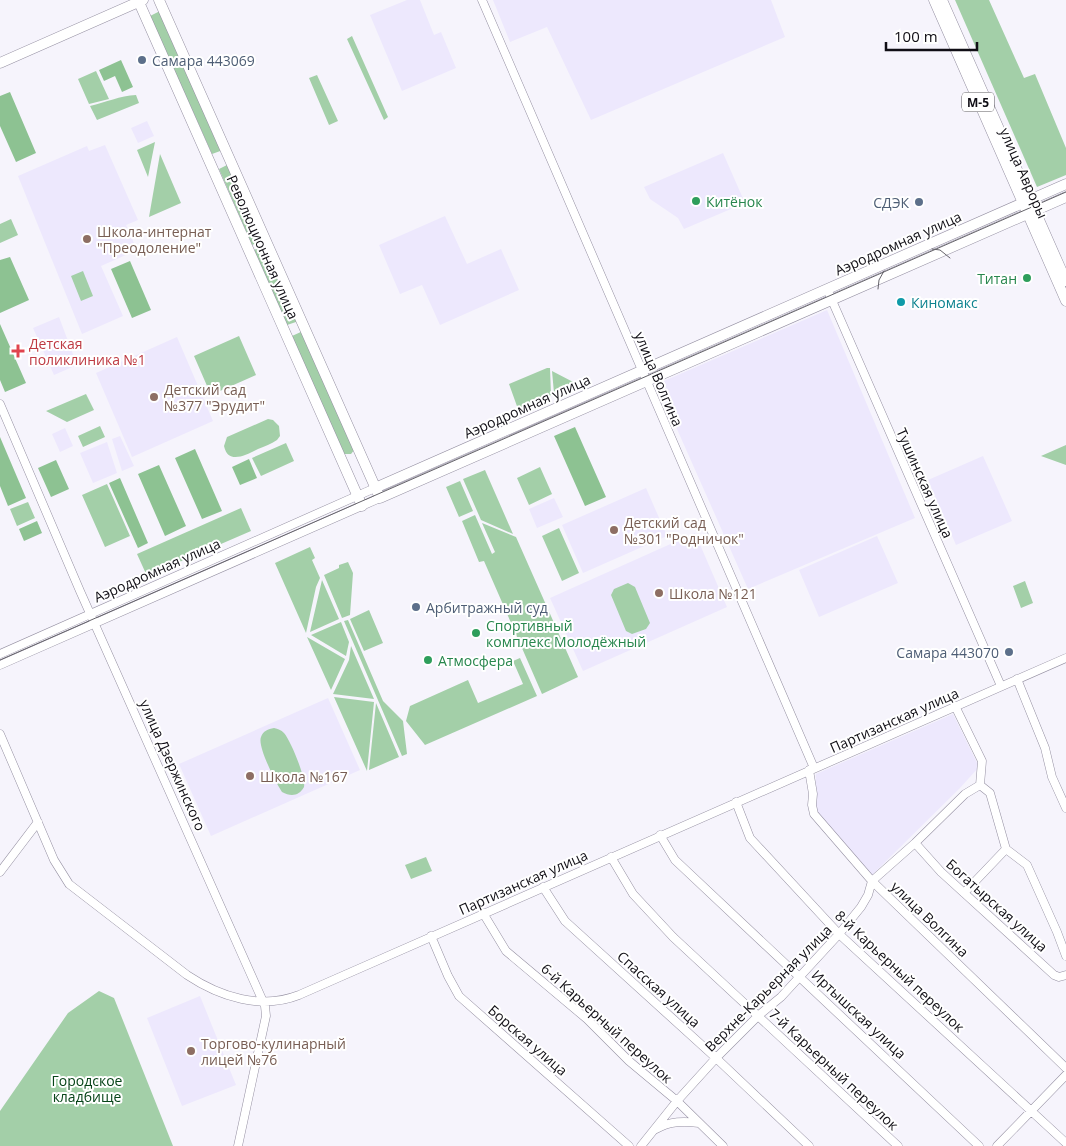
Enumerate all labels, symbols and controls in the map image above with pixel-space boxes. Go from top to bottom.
scale bar [886,20,977,52]
text: 100 m [894,26,938,46]
place label: Самара 443069 [152,51,255,70]
marker: Самара 443069 [136,54,148,66]
road number: М-5 [962,92,994,111]
street label: улица Авроры [996,125,1052,221]
street label: Революционная улица [223,172,303,322]
place label: Китёнок [706,192,763,211]
place label: СДЭК [873,193,909,212]
marker: Китёнок [690,195,702,207]
marker: СДЭК [913,196,925,208]
street label: Аэродромная улица [832,207,964,279]
place label: Школа-интернат "Преодоление" [97,222,212,257]
marker: Школа-интернат "Преодоление" [81,233,93,245]
place label: Титан [977,269,1017,288]
marker: Титан [1021,272,1033,284]
place label: Киномакс [911,293,978,312]
marker: Киномакс [895,296,907,308]
street label: улица Волгина [630,329,688,429]
place label: Детская поликлиника №1 [29,334,146,369]
marker: Детская поликлиника №1 [11,344,25,358]
street label: Аэродромная улица [461,370,593,442]
place label: Детский сад №377 "Эрудит" [164,380,265,415]
marker: Детский сад №377 "Эрудит" [148,391,160,403]
street label: Тушинская улица [892,425,958,541]
place label: Детский сад №301 "Родничок" [624,513,744,548]
marker: Детский сад №301 "Родничок" [608,524,620,536]
street label: Аэродромная улица [91,534,223,606]
place label: Школа №121 [669,584,757,603]
marker: Школа №121 [653,587,665,599]
place label: Арбитражный суд [426,598,548,617]
marker: Арбитражный суд [410,601,422,613]
place label: Спортивный комплекс Молодёжный [486,616,646,651]
marker: Спортивный комплекс Молодёжный [470,627,482,639]
place label: Самара 443070 [896,643,999,662]
marker: Самара 443070 [1003,646,1015,658]
place label: Атмосфера [438,651,513,670]
marker: Атмосфера [422,654,434,666]
street label: Партизанская улица [827,683,961,757]
street label: улица Дзержинского [135,696,211,834]
place label: Школа №167 [260,767,348,786]
marker: Школа №167 [244,770,256,782]
street label: Партизанская улица [456,845,590,919]
street label: Богатырская улица [942,854,1052,956]
street label: улица Волгина [887,877,973,961]
street label: 8-й Карьерный переулок [831,906,969,1037]
street label: Верхне-Карьерная улица [700,920,836,1056]
street label: Спасская улица [613,947,705,1031]
street label: 6-й Карьерный переулок [537,959,677,1088]
street label: Иртышская улица [808,965,910,1063]
street label: Борская улица [484,1000,572,1080]
street label: 7-й Карьерный переулок [765,1004,903,1135]
place label: Торгово-кулинарный лицей №76 [201,1034,346,1069]
marker: Торгово-кулинарный лицей №76 [185,1045,197,1057]
park label: Городское кладбище [52,1071,123,1106]

